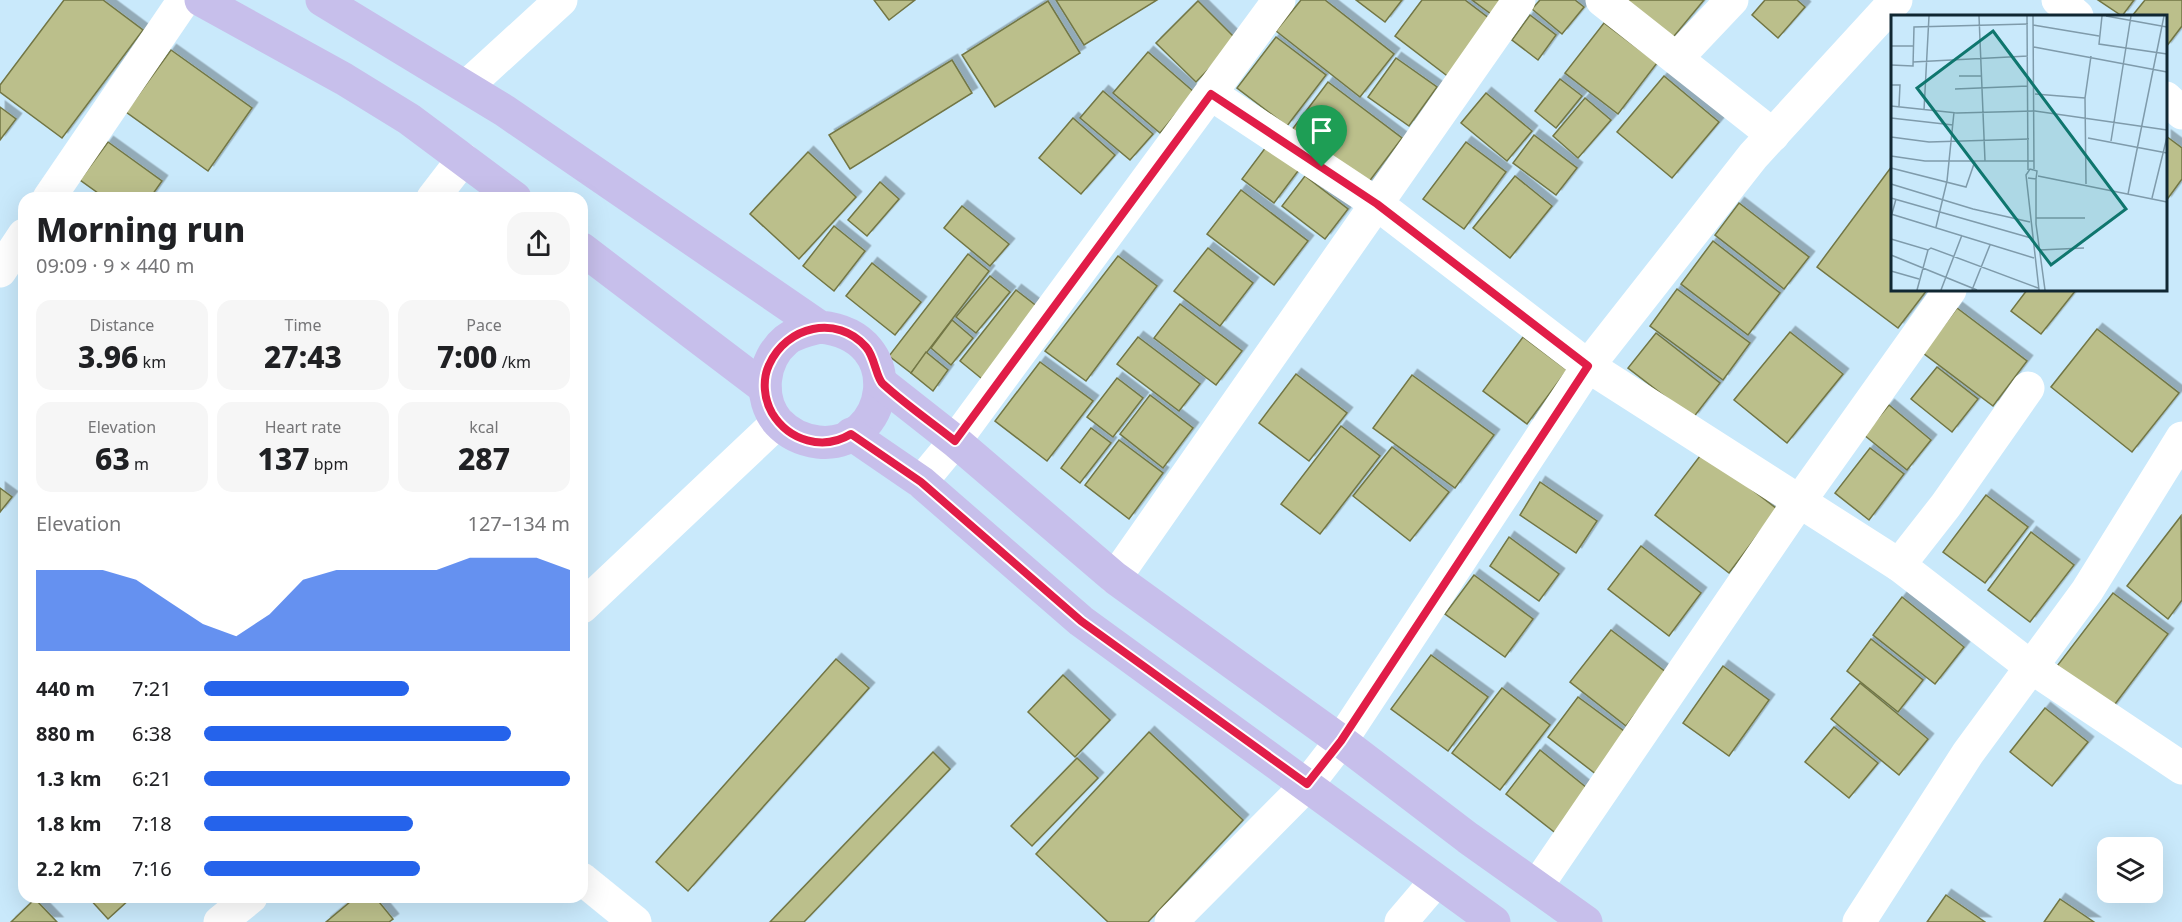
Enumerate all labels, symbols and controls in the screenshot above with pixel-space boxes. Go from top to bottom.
inset map [1891,15,2167,291]
pin [1296,105,1347,167]
icon: arrive [1305,114,1338,147]
text: Morning run [36,207,245,252]
button: share [507,212,570,275]
text: 09:09 · 9 × 440 m [36,252,194,279]
text: Distance [90,314,154,336]
text: Time [284,314,322,336]
text: Pace [466,314,502,336]
text: 3.96 [78,336,138,377]
text: 27:43 [264,336,342,377]
text: 7:00 [437,336,497,377]
text: km [138,351,166,373]
text: /km [497,351,531,373]
text: Elevation [88,416,156,438]
text: Heart rate [265,416,341,438]
text: kcal [469,416,499,438]
text: 63 [95,438,130,479]
text: 137 [258,438,310,479]
text: 287 [458,438,510,479]
text: m [130,453,149,475]
text: bpm [310,453,348,475]
text: Elevation [36,510,121,537]
text: 127–134 m [467,510,570,537]
text: 440 m [36,675,95,702]
text: 7:21 [132,675,172,702]
text: 880 m [36,720,95,747]
text: 6:38 [132,720,172,747]
text: 1.3 km [36,765,102,792]
text: 6:21 [132,765,172,792]
text: 1.8 km [36,810,102,837]
text: 7:18 [132,810,172,837]
map controls [2097,837,2163,903]
button: layers [2097,837,2163,903]
text: 2.2 km [36,855,102,882]
text: 7:16 [132,855,172,882]

